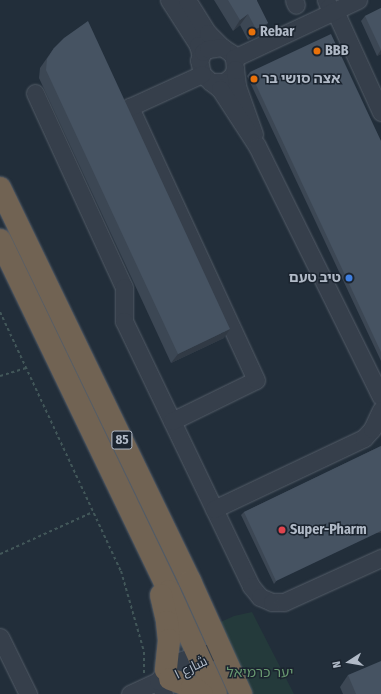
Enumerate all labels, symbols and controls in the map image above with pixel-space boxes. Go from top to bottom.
place label: Rebar [260,24,294,40]
marker: Rebar [247,27,257,37]
place label: BBB [325,43,348,59]
marker: BBB [312,46,322,56]
place label: אצה סושי בר [262,71,340,87]
marker: אצה סושי בר [249,74,259,84]
place label: טיב טעם [289,270,341,286]
marker: טיב טעם [344,273,354,283]
road number: 85 [111,429,133,451]
place label: Super-Pharm [290,522,367,538]
marker: Super-Pharm [277,525,287,535]
north arrow [329,642,369,682]
street label: شارع ١ [172,653,210,683]
text: N [330,660,344,669]
park label: יער כרמיאל [227,665,293,681]

